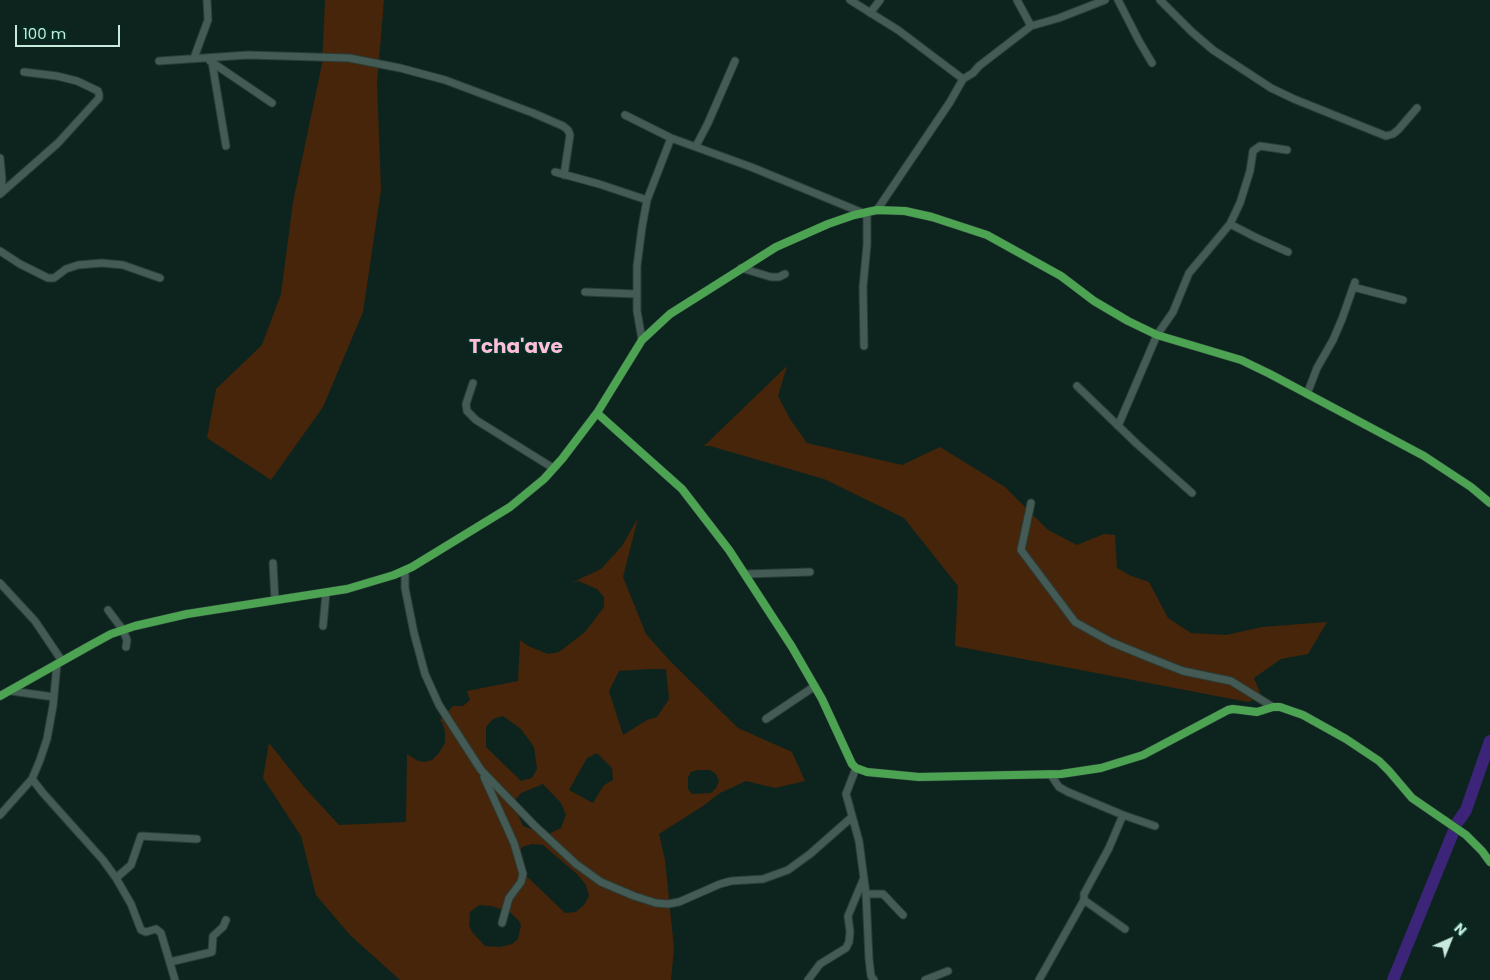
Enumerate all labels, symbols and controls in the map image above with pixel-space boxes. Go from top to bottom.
scale bar [18,15,122,47]
text: 100 m [23,23,66,44]
district label: Tcha'ave [469,336,563,360]
north arrow [1425,915,1475,965]
text: N [1450,918,1471,940]

